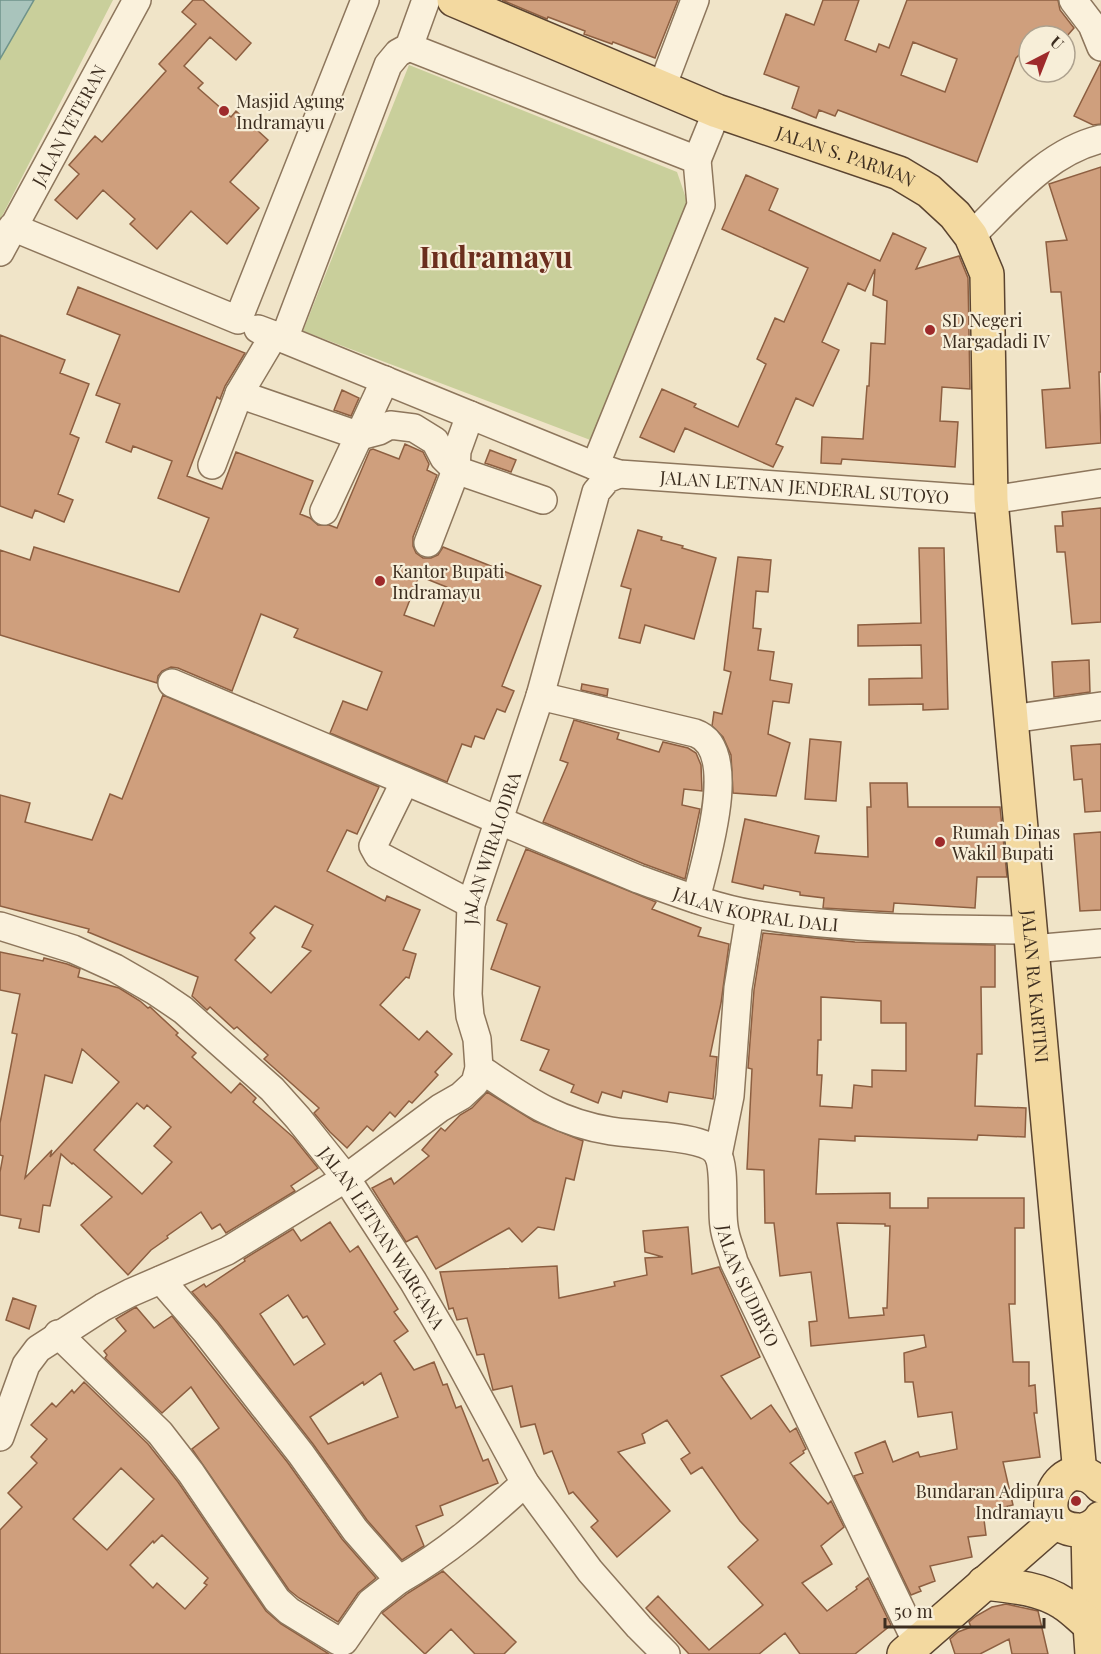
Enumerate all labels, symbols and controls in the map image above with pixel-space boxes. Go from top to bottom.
north arrow [1017,24,1077,84]
text: U [1046,31,1068,54]
street label: JALAN VETERAN [26,60,112,191]
place label: Masjid Agung Indramayu [236,89,345,134]
marker: Masjid Agung Indramayu [217,104,231,118]
street label: JALAN S. PARMAN [772,120,920,192]
district label: Indramayu [419,236,573,276]
place label: SD Negeri Margadadi IV [942,308,1051,353]
marker: SD Negeri Margadadi IV [923,323,937,337]
street label: JALAN LETNAN JENDERAL SUTOYO [658,465,950,509]
place label: Kantor Bupati Indramayu [392,559,505,604]
marker: Kantor Bupati Indramayu [373,574,387,588]
street label: JALAN WIRALODRA [458,768,526,926]
place label: Rumah Dinas Wakil Bupati [951,820,1060,865]
marker: Rumah Dinas Wakil Bupati [933,835,947,849]
street label: JALAN KOPRAL DALI [669,880,839,937]
street label: JALAN RA KARTINI [1016,908,1054,1064]
street label: JALAN LETNAN WARGANA [313,1141,451,1334]
street label: JALAN SUDIBYO [712,1223,785,1351]
place label: Bundaran Adipura Indramayu [916,1479,1065,1524]
marker: Bundaran Adipura Indramayu [1069,1494,1083,1508]
scale bar [885,1591,1044,1629]
text: 50 m [894,1599,933,1623]

